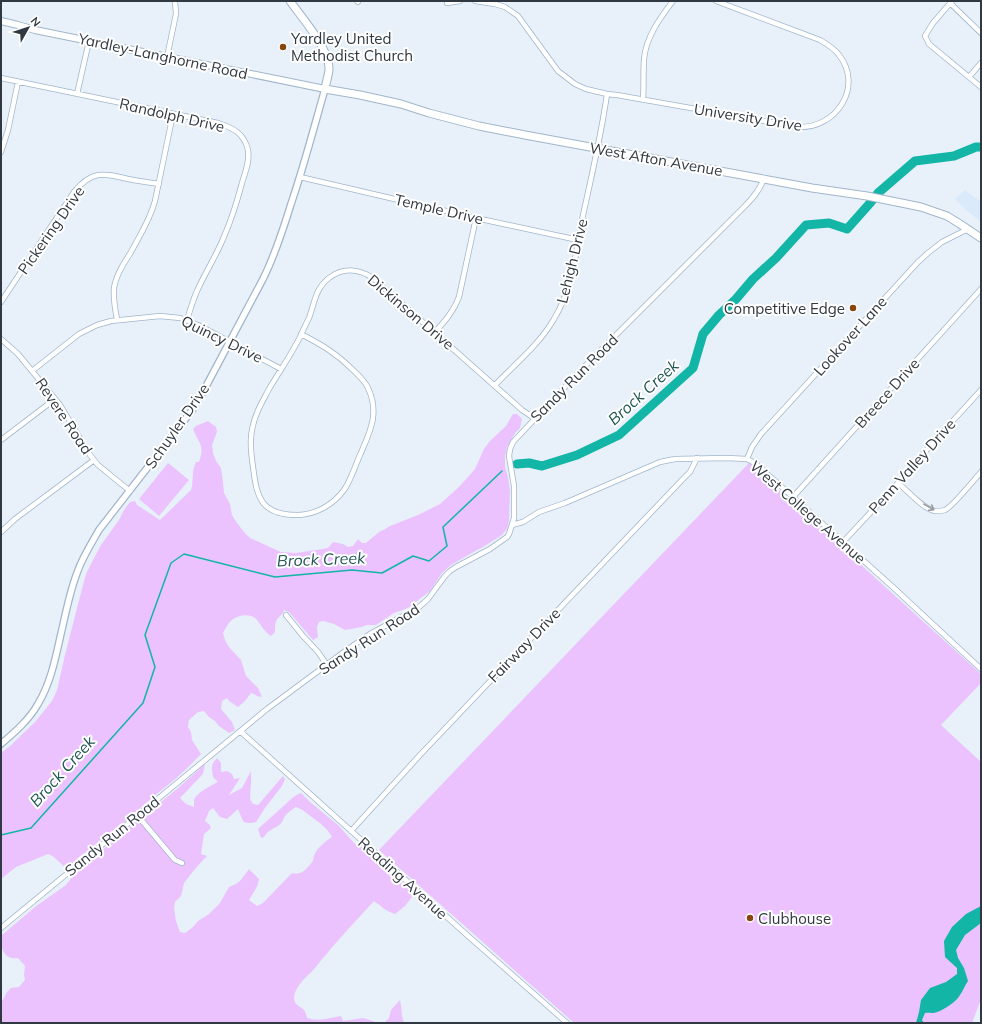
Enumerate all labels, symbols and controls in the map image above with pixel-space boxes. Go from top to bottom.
north arrow [8,8,48,48]
text: N [28,14,44,29]
street label: Yardley-Langhorne Road [76,29,249,83]
place label: Yardley United Methodist Church [290,29,413,65]
marker: Yardley United Methodist Church [278,42,288,52]
street label: Randolph Drive [118,94,226,136]
street label: University Drive [693,99,803,135]
street label: West Afton Avenue [588,138,724,180]
street label: Pickering Drive [14,182,88,278]
street label: Temple Drive [393,190,485,228]
street label: Lehigh Drive [552,217,592,305]
street label: Dickinson Drive [364,270,458,354]
street label: Lookover Lane [809,292,891,380]
place label: Competitive Edge [724,299,845,318]
marker: Competitive Edge [848,303,858,313]
street label: Quincy Drive [178,311,266,367]
street label: Sandy Run Road [526,330,622,426]
street label: Breece Drive [851,354,923,432]
water label: Brock Creek [603,355,683,429]
street label: Revere Road [31,374,97,458]
street label: Schuyler Drive [141,380,213,472]
street label: Penn Valley Drive [864,415,960,517]
street label: West College Avenue [746,456,870,568]
one-way arrow [923,504,935,512]
water label: Brock Creek [276,547,366,571]
street label: Sandy Run Road [315,599,423,679]
street label: Fairway Drive [484,604,564,686]
water label: Brock Creek [25,731,99,811]
street label: Sandy Run Road [61,792,163,880]
street label: Reading Avenue [354,833,452,923]
place label: Clubhouse [758,909,831,928]
marker: Clubhouse [745,913,755,923]

